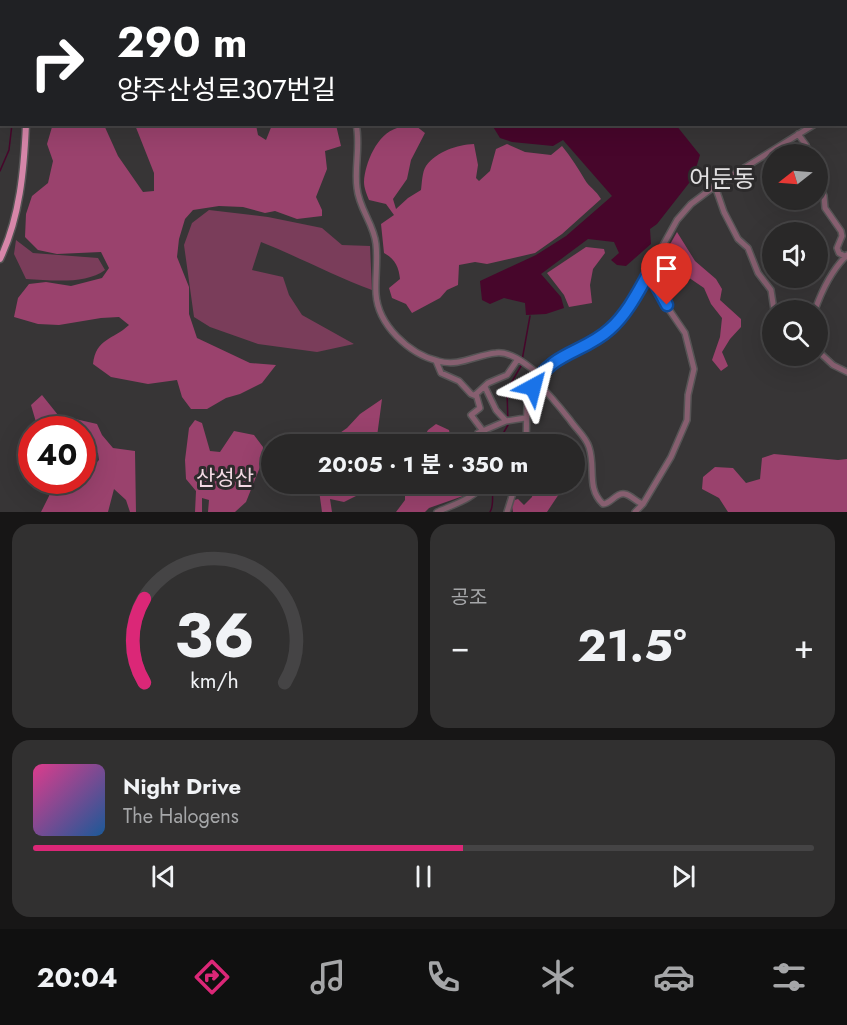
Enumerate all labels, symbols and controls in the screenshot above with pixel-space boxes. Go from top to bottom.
text: 290 m [117,12,248,73]
icon: right [18,24,96,102]
text: 양주산성로307번길 [117,70,336,109]
north arrow [762,144,828,210]
map controls [762,144,828,366]
district label: 어둔동 [689,161,755,196]
button: sound [762,222,828,288]
pin [641,243,692,305]
icon: arrive [650,252,683,285]
button: search [762,300,828,366]
position arrow [501,355,565,419]
speed limit sign: 40 [18,416,96,494]
text: 20:05 · 1 분 · 350 m [318,448,528,480]
park label: 산성산 [196,463,254,493]
text: 공조 [451,583,487,612]
text: 36 [175,590,255,680]
text: 21.5° [577,613,687,678]
text: − [451,623,470,670]
text: + [794,623,814,670]
text: km/h [191,665,239,696]
text: Night Drive [123,770,241,802]
text: The Halogens [123,802,239,831]
icon: previous [147,860,180,893]
icon: pause [407,860,440,893]
icon: next [667,860,700,893]
icon: directions [191,956,233,998]
icon: music [307,956,349,998]
icon: phone [422,956,464,998]
icon: climate [537,956,579,998]
icon: car [653,956,695,998]
icon: filters [768,956,810,998]
text: 20:04 [37,958,118,997]

